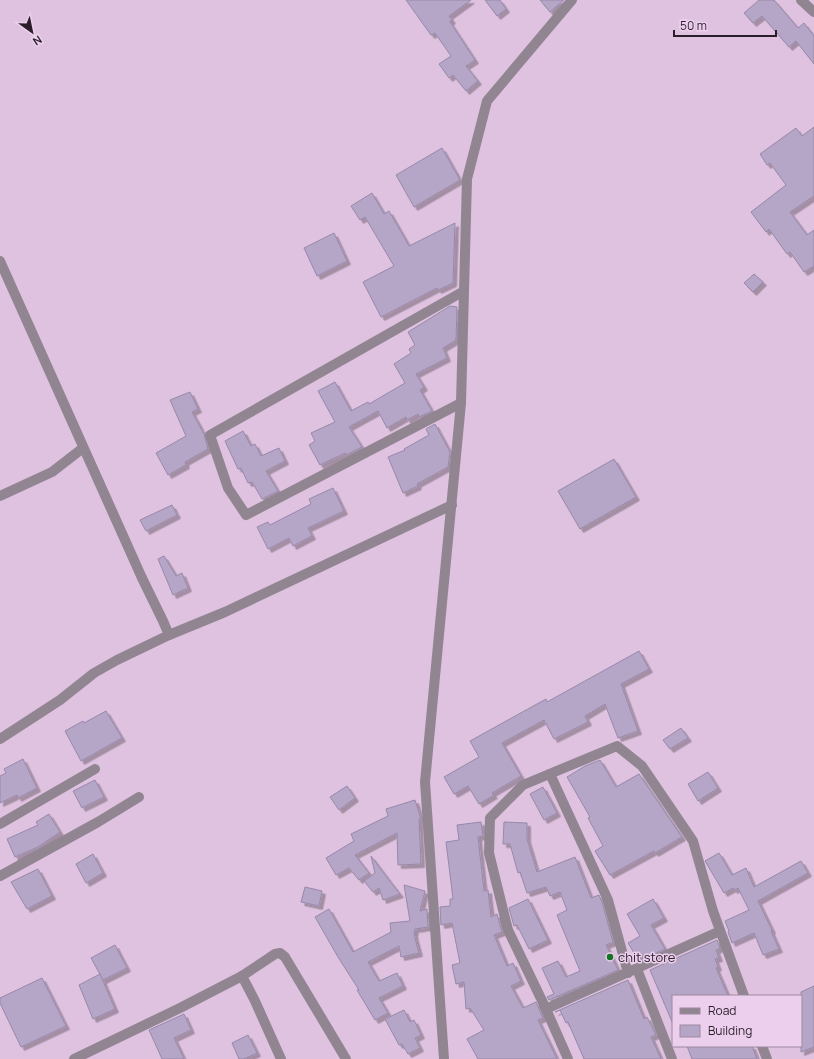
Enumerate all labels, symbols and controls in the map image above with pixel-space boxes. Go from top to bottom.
north arrow [12,12,52,52]
scale bar [674,12,776,38]
text: 50 m [680,17,707,34]
text: N [30,32,45,49]
place label: chit store [618,948,676,966]
marker: chit store [605,952,615,962]
legend [672,995,802,1047]
text: Road [708,1002,736,1019]
text: Building [708,1022,752,1039]

